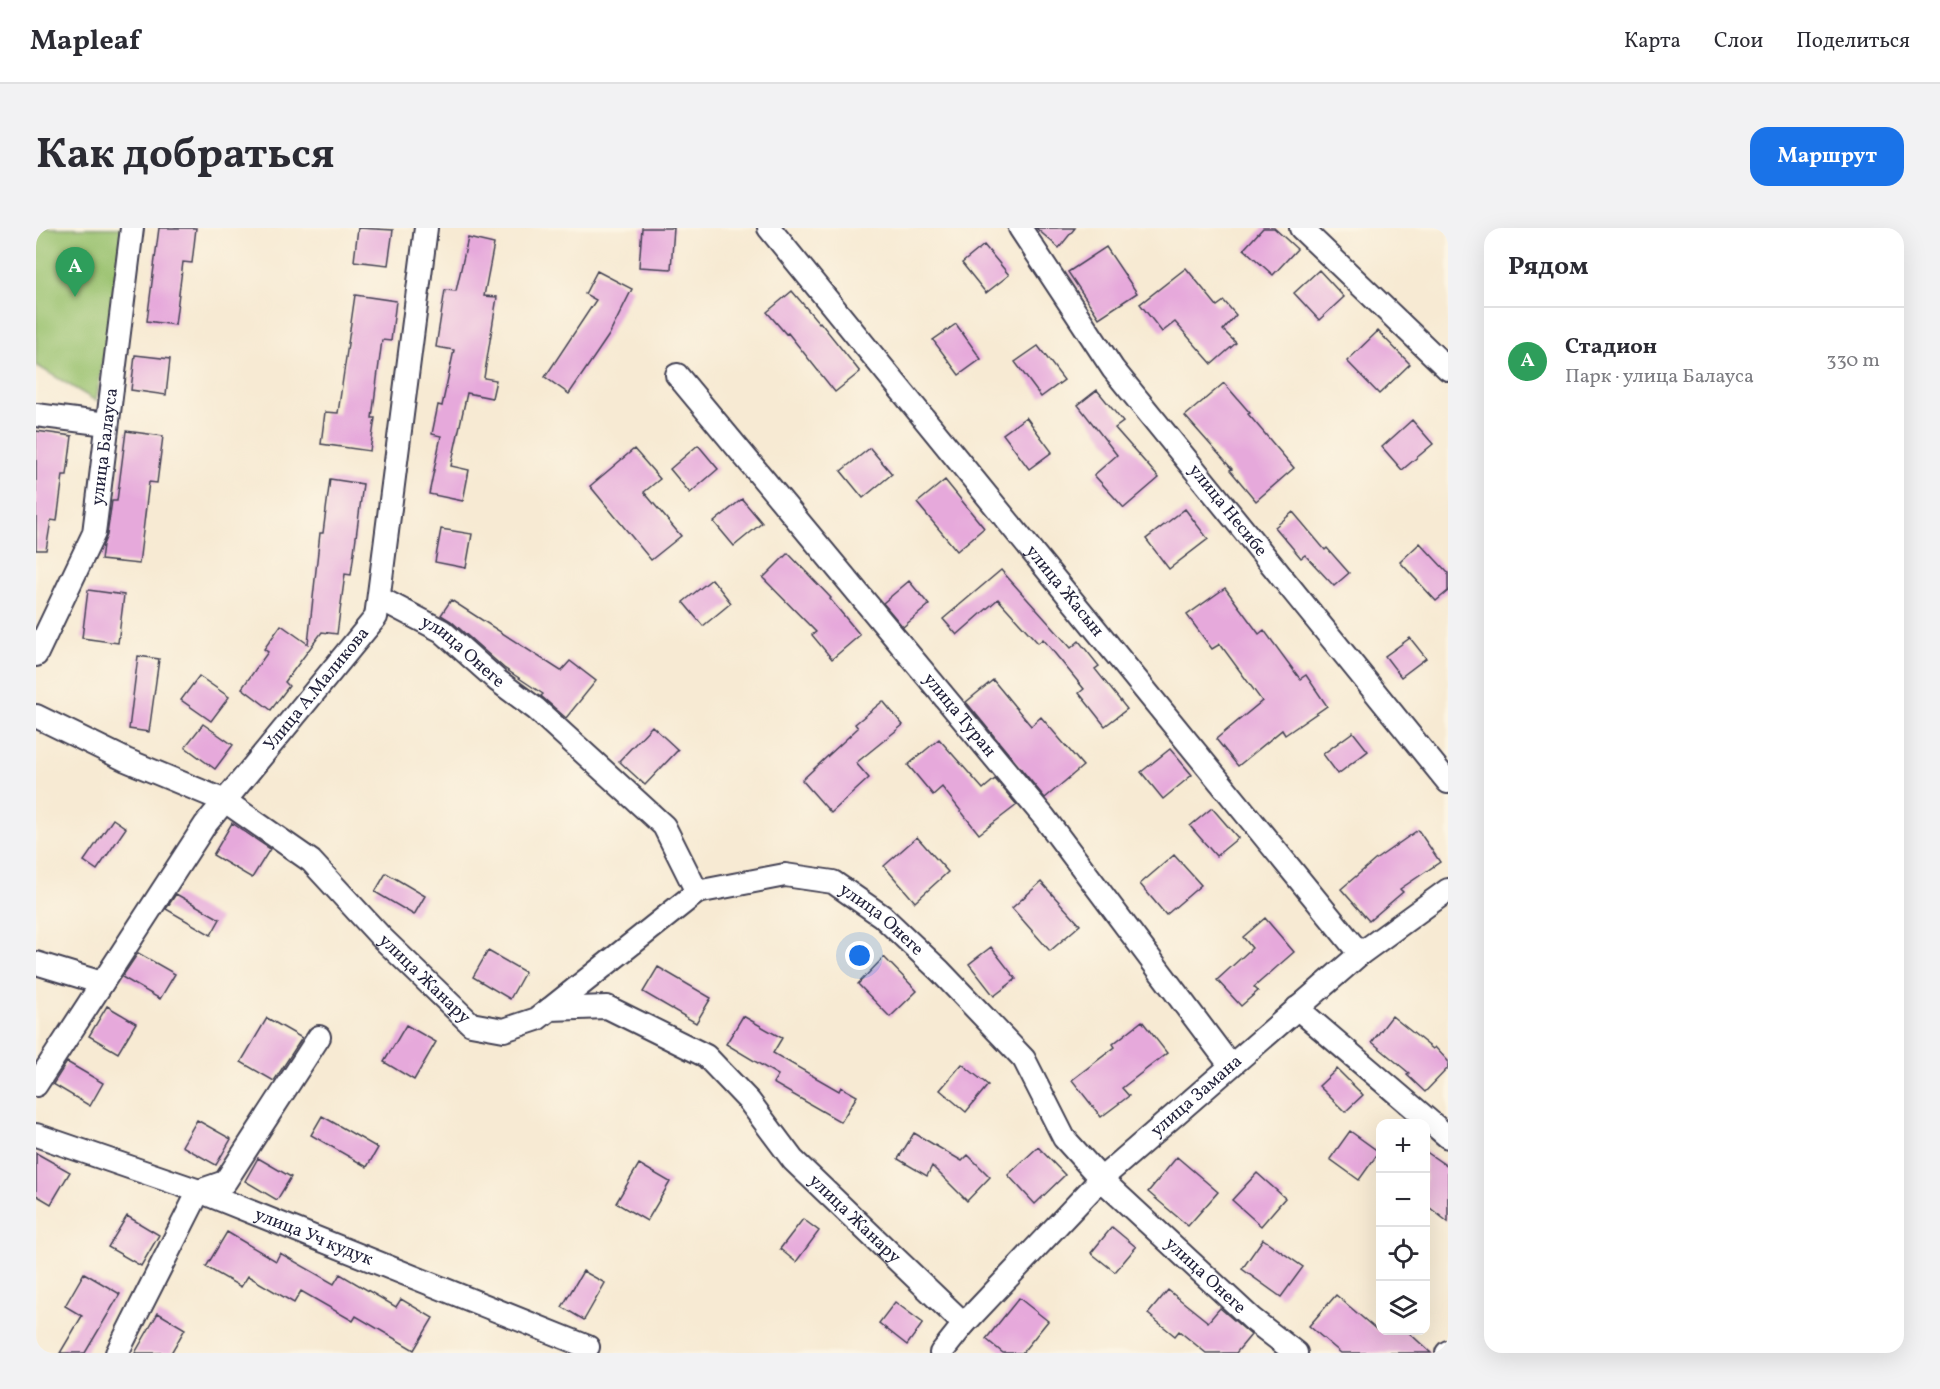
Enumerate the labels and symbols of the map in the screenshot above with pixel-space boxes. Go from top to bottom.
pin: A [56,248,94,297]
street label: улица Балауса [85,386,124,507]
street label: улица Несибе [1182,459,1273,562]
street label: улица Жасын [1019,540,1110,642]
street label: улица Онеге [416,610,510,694]
street label: Улица А.Маликова [258,622,375,757]
street label: улица Туран [917,668,1002,763]
street label: улица Онеге [834,877,929,962]
street label: улица Жанару [373,929,476,1030]
your location [845,941,874,970]
street label: улица Замана [1145,1049,1248,1143]
street label: улица Жанару [803,1169,906,1270]
street label: улица Уч кудук [251,1202,377,1272]
street label: улица Онеге [1159,1232,1251,1320]

